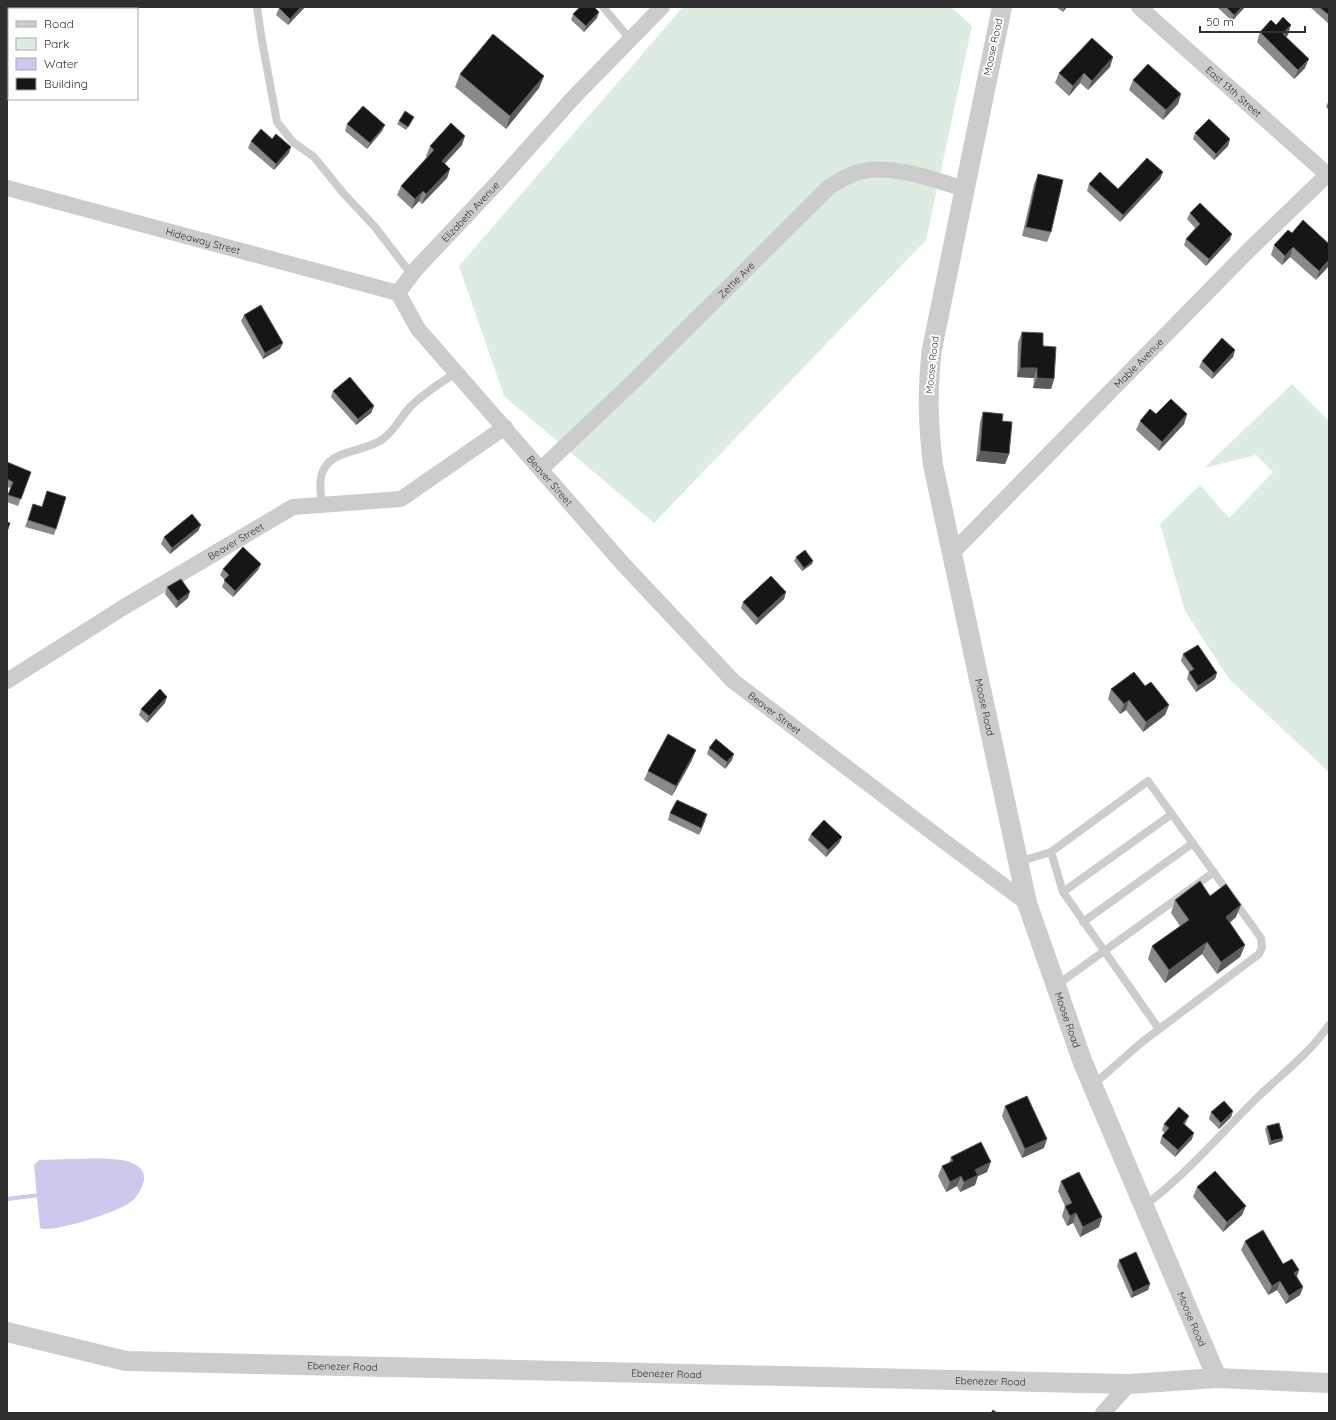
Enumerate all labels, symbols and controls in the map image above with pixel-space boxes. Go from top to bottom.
legend [8,8,138,100]
scale bar [1200,8,1305,34]
text: 50 m [1206,14,1234,29]
text: Road [44,16,74,31]
street label: Moose Road [981,17,1005,77]
text: Park [44,36,69,51]
text: Water [44,56,79,71]
street label: East 13th Street [1203,63,1265,120]
text: Building [44,76,88,91]
street label: Elizabeth Avenue [438,178,502,245]
street label: Hideaway Street [164,224,242,257]
street label: Zettie Ave [715,258,757,300]
street label: Moose Road [922,335,942,395]
street label: Mable Avenue [1111,335,1166,390]
street label: Beaver Street [524,452,576,509]
street label: Beaver Street [205,519,266,563]
street label: Moose Road [972,677,997,737]
street label: Beaver Street [746,688,804,737]
street label: Moose Road [1052,990,1084,1049]
street label: Moose Road [1174,1290,1209,1348]
street label: Ebenezer Road [307,1359,378,1373]
street label: Ebenezer Road [631,1366,702,1381]
street label: Ebenezer Road [955,1374,1026,1388]

